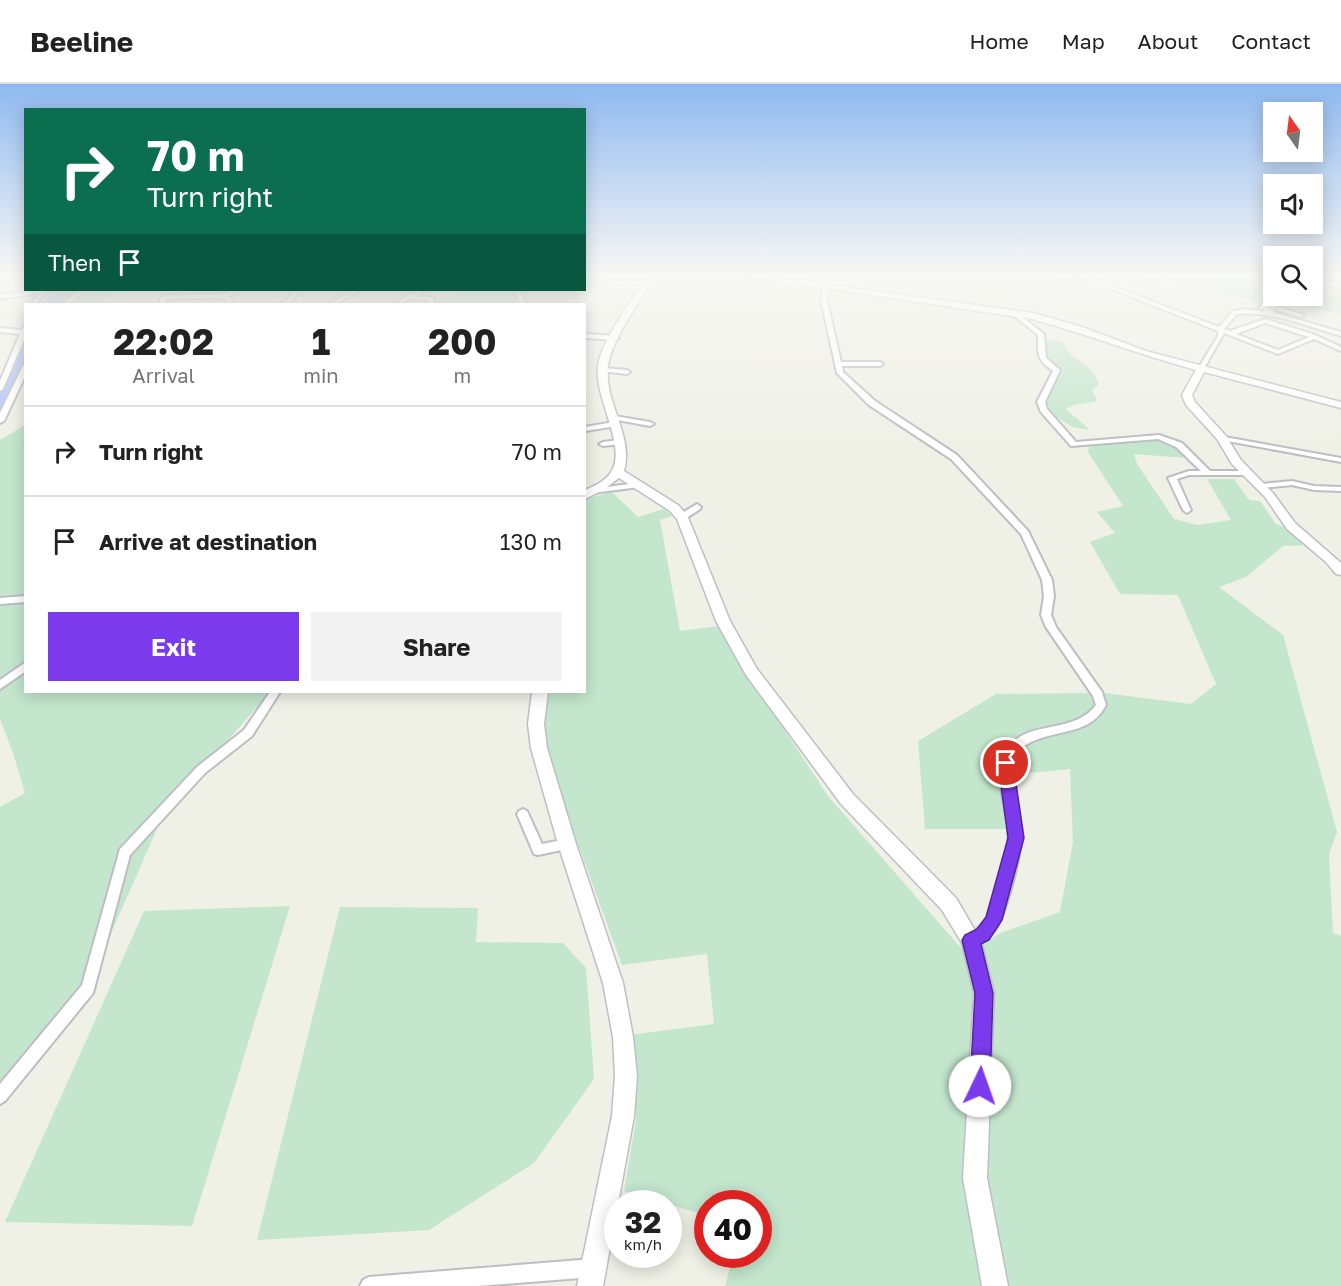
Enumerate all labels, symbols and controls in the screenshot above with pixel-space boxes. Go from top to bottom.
text: Beeline [30,25,133,58]
text: Home [969,28,1029,54]
text: Map [1062,28,1105,54]
text: About [1138,28,1198,54]
text: Contact [1231,28,1311,54]
north arrow [1263,102,1323,162]
map controls [1263,102,1323,306]
text: 70 m [147,130,244,180]
icon: right [48,132,126,210]
button: sound [1263,174,1323,234]
text: Turn right [147,181,273,213]
icon: arrive [113,246,146,279]
button: search [1263,246,1323,306]
text: Then [48,249,101,276]
text: 22:02 [113,320,214,363]
text: 1 [312,320,330,363]
text: 200 [428,320,497,363]
text: Arrival [132,363,195,387]
text: min [303,363,339,387]
text: m [453,363,471,387]
icon: right [48,435,81,468]
text: Turn right [99,438,203,465]
text: 70 m [512,438,562,465]
icon: arrive [48,525,81,558]
text: Arrive at destination [99,528,317,555]
text: 130 m [500,528,562,555]
button: Exit [48,612,299,681]
button: Share [311,612,562,681]
pin [980,737,1031,788]
icon: arrive [989,746,1022,779]
position arrow [948,1054,1012,1118]
speed limit sign: 40 [694,1190,772,1268]
text: 32 [625,1204,661,1240]
text: km/h [624,1235,662,1253]

